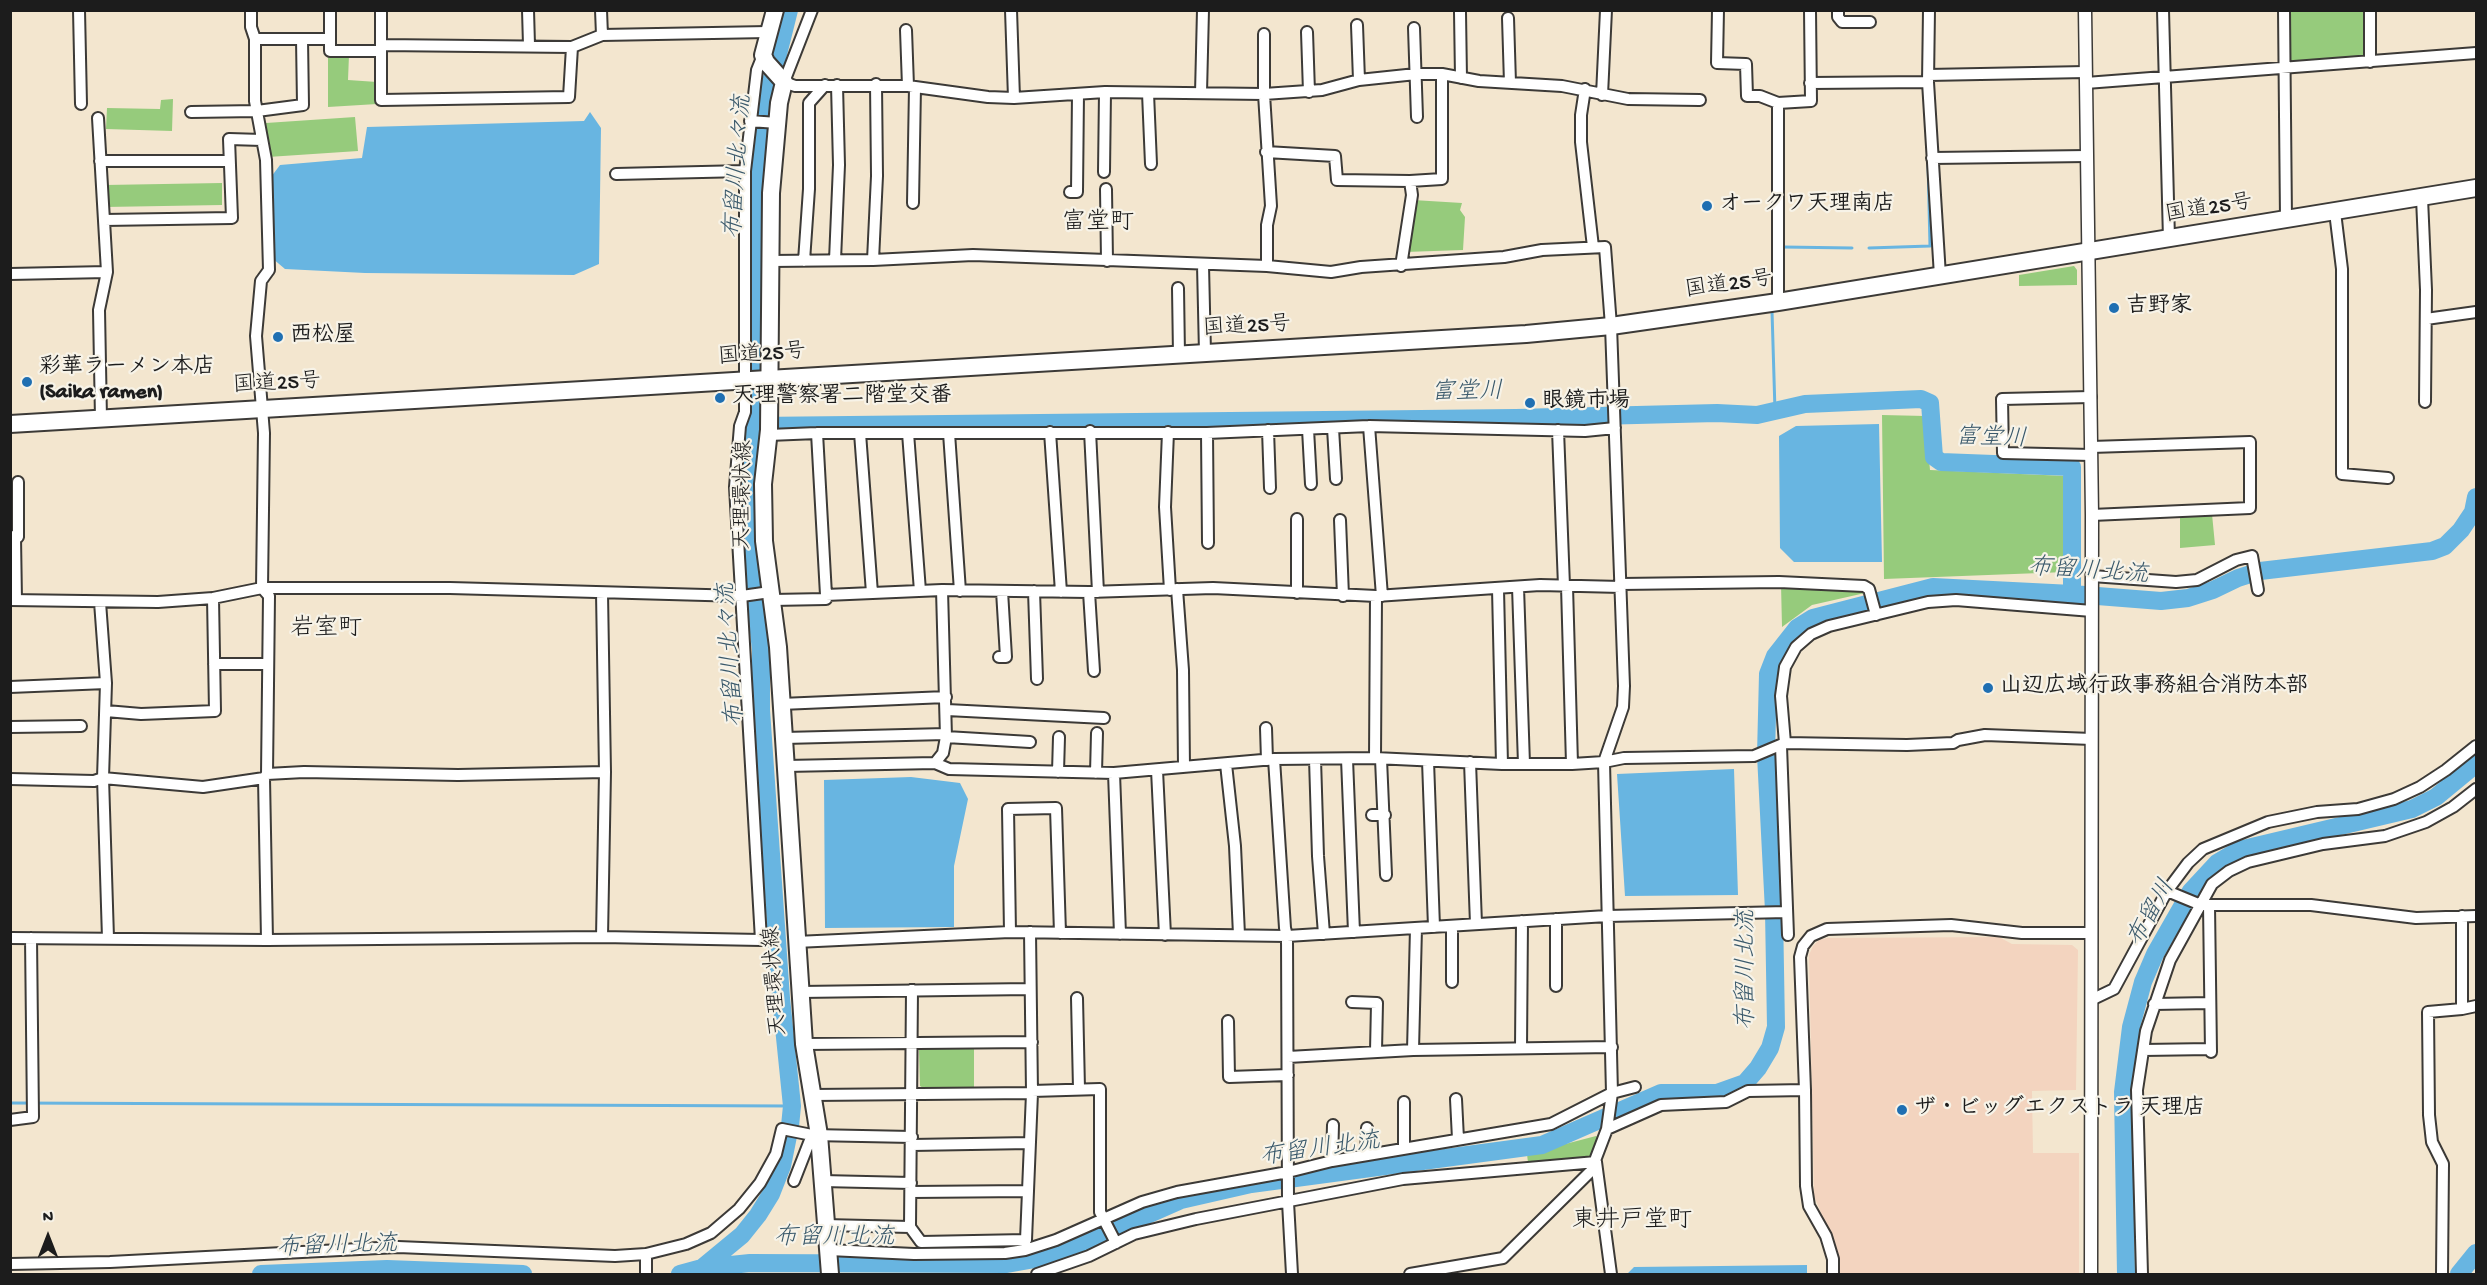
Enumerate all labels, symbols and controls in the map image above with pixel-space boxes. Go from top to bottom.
water label: 布留川北々流 [721,94,759,240]
street label: 国道25号 [2163,190,2255,230]
place label: オークワ天理南店 [1719,193,1895,219]
marker: オークワ天理南店 [1700,199,1714,213]
district label: 富堂町 [1062,210,1134,238]
street label: 国道25号 [1683,267,1775,305]
place label: 吉野家 [2126,295,2192,321]
marker: 吉野家 [2107,301,2121,315]
street label: 国道25号 [1202,313,1292,343]
place label: 西松屋 [290,324,356,350]
marker: 西松屋 [271,330,285,344]
street label: 国道25号 [717,340,807,372]
place label: 彩華ラーメン本店 (Saika ramen) [39,356,215,408]
street label: 国道25号 [232,370,322,400]
marker: 彩華ラーメン本店 (Saika ramen) [20,375,34,389]
water label: 富堂川 [1431,379,1503,409]
place label: 天理警察署二階堂交番 [732,385,952,411]
place label: 眼鏡市場 [1542,390,1630,416]
marker: 天理警察署二階堂交番 [713,391,727,405]
marker: 眼鏡市場 [1523,396,1537,410]
water label: 富堂川 [1955,424,2027,456]
street label: 天理環状線 [731,440,759,550]
water label: 布留川北流 [2027,554,2149,592]
water label: 布留川北々流 [714,582,752,728]
district label: 岩室町 [290,616,362,644]
place label: 山辺広域行政事務組合消防本部 [2000,675,2308,701]
marker: 山辺広域行政事務組合消防本部 [1981,681,1995,695]
water label: 布留川 [2123,876,2183,952]
water label: 布留川北流 [1734,910,1762,1030]
street label: 天理環状線 [760,925,794,1037]
place label: ザ・ビッグエクストラ 天理店 [1914,1097,2205,1123]
marker: ザ・ビッグエクストラ 天理店 [1895,1103,1909,1117]
water label: 布留川北流 [1259,1128,1381,1174]
north arrow [18,1207,78,1267]
district label: 東井戸堂町 [1572,1208,1692,1236]
text: N [43,1209,53,1228]
water label: 布留川北流 [774,1225,894,1253]
water label: 布留川北流 [277,1232,397,1264]

